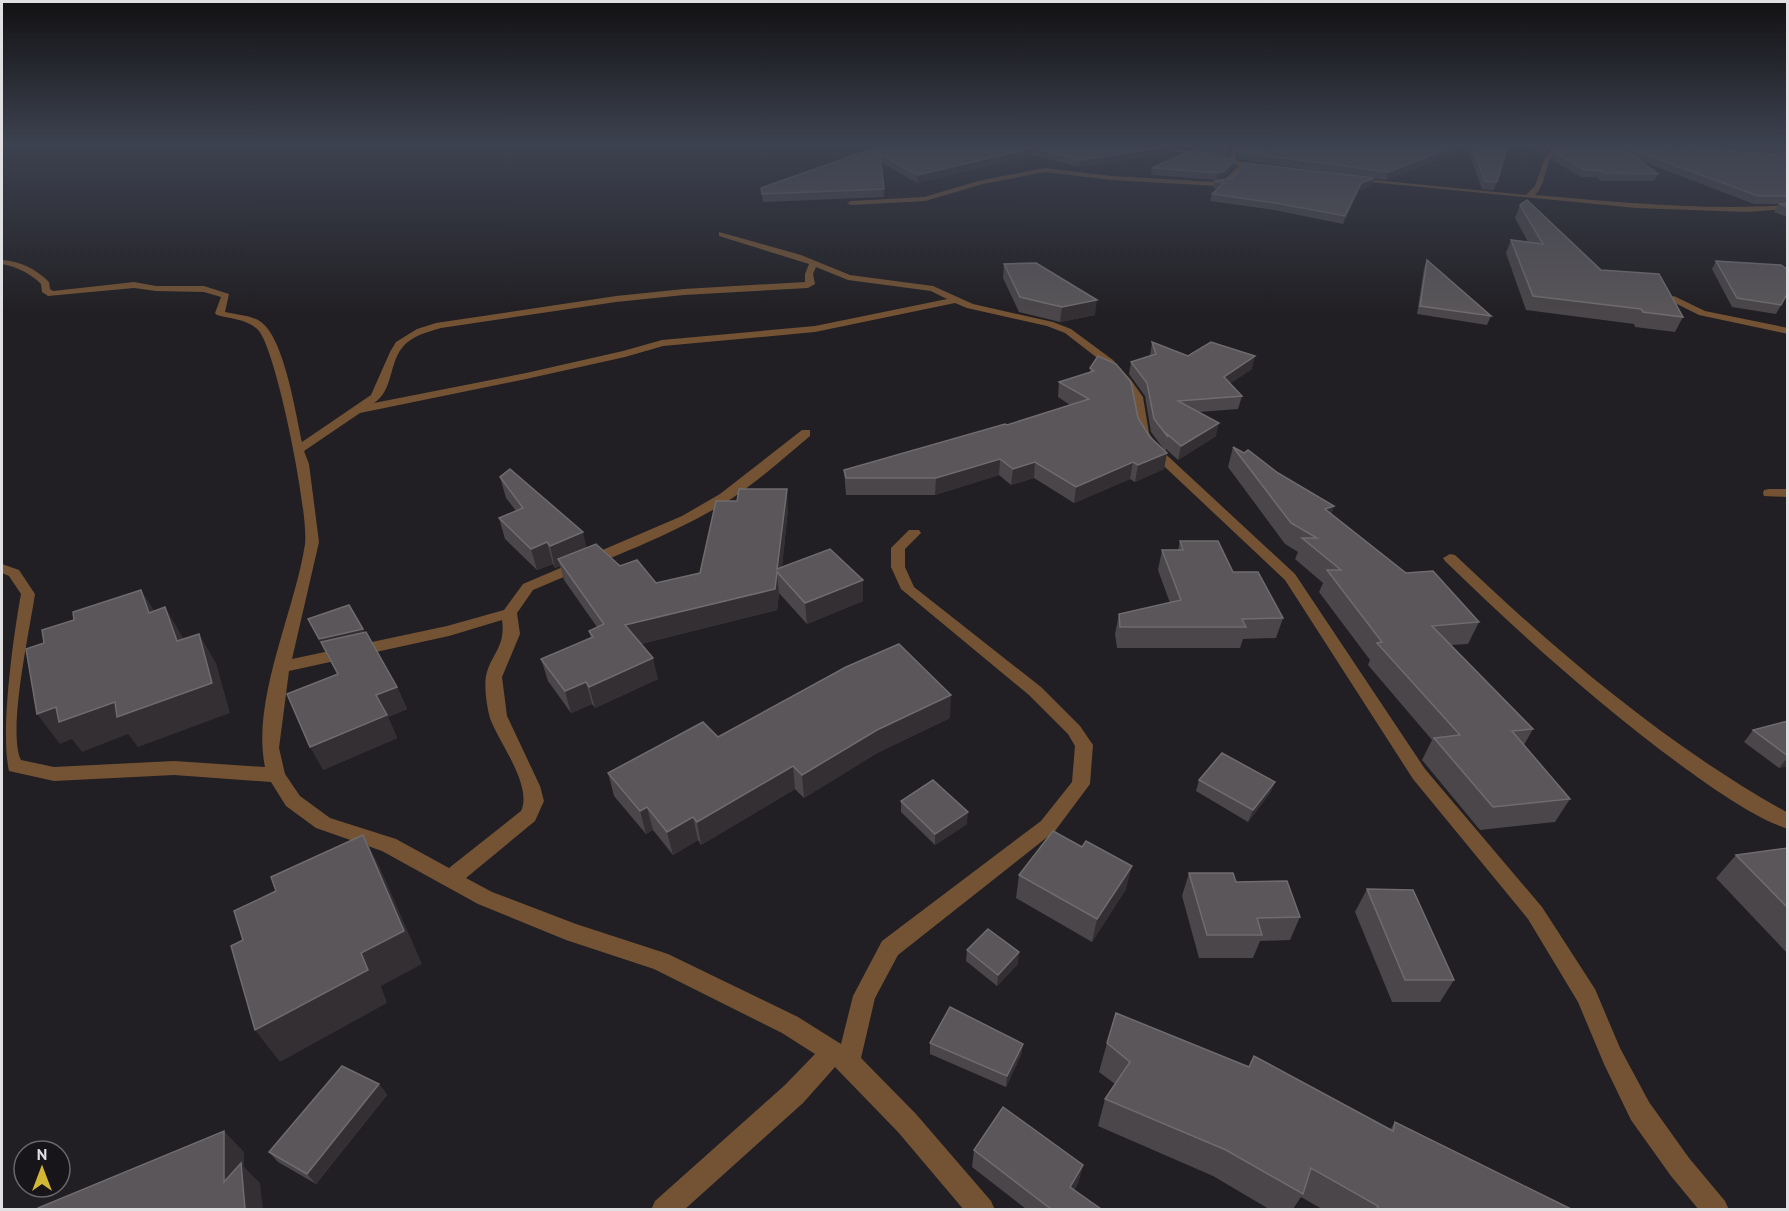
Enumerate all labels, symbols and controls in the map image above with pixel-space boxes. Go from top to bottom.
north arrow [12,1139,72,1199]
text: N [37,1144,47,1164]

